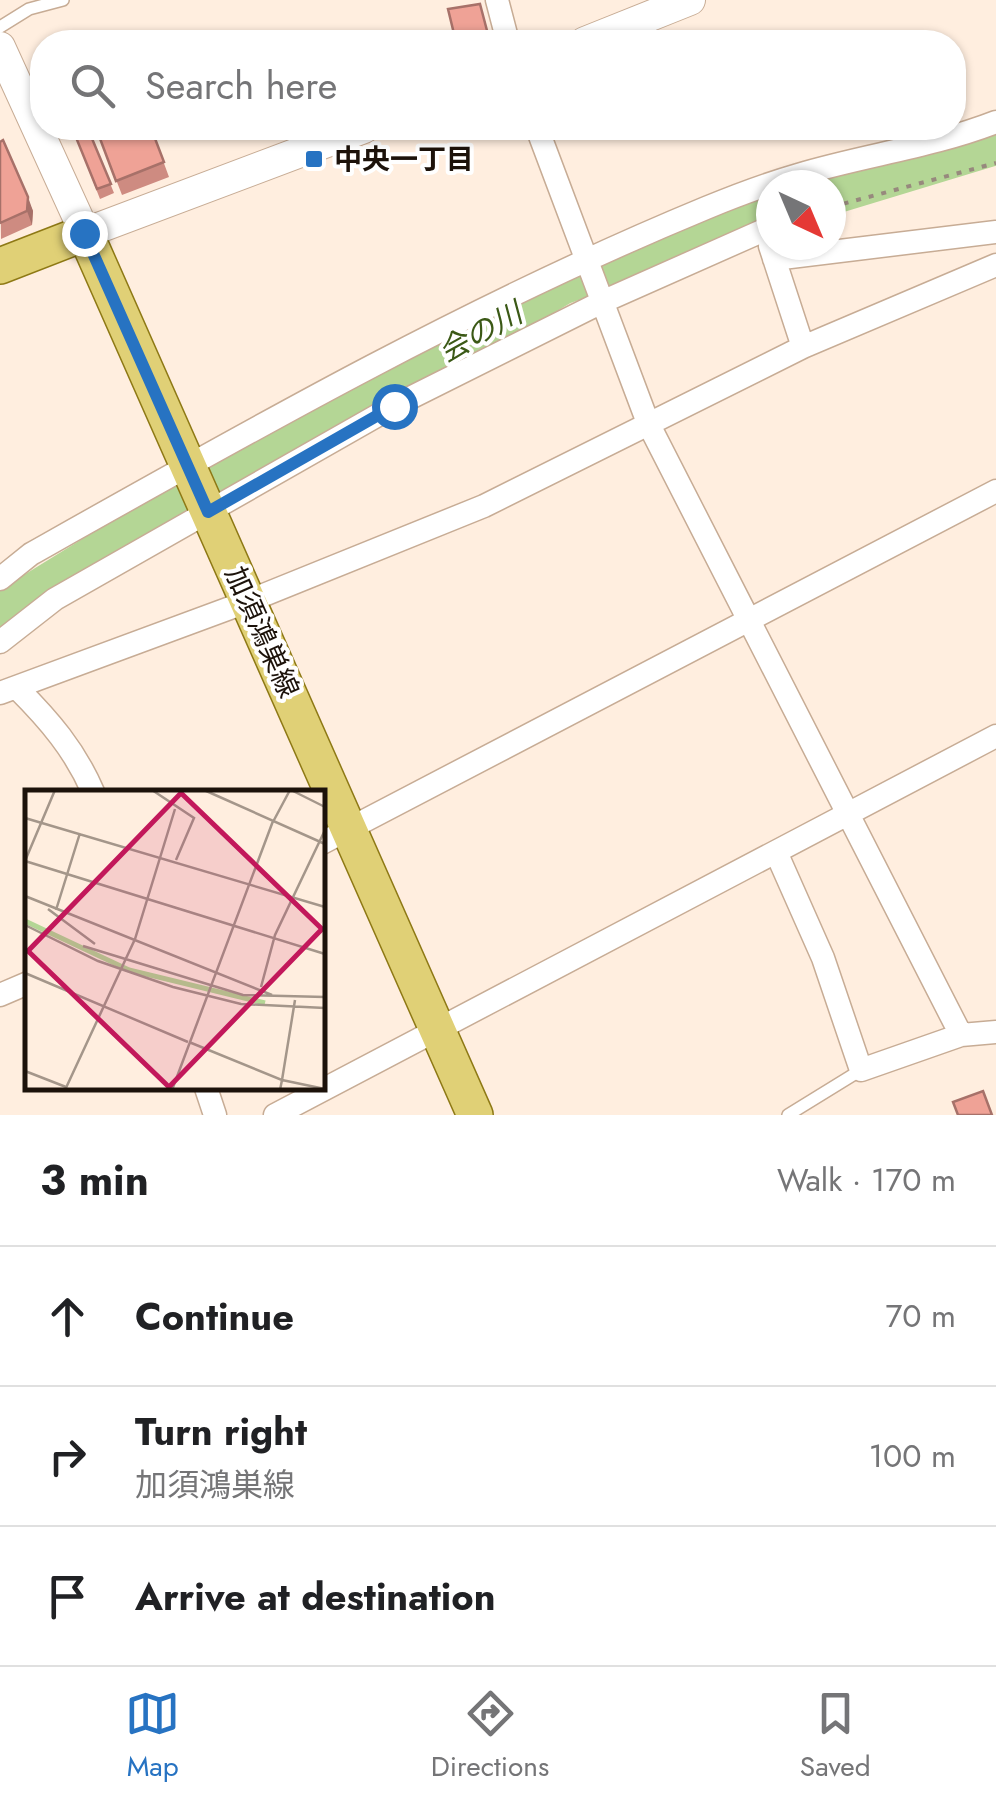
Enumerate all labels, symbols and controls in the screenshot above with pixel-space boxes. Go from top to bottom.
search box [30,30,966,140]
icon: search [65,58,120,113]
text: Search here [145,58,337,113]
place label: 中央一丁目 [334,139,474,180]
marker: 中央一丁目 [303,148,325,170]
north arrow [756,170,846,260]
route end [62,211,108,257]
water label: 会の川 [430,290,532,373]
route start [372,384,418,430]
street label: 加須鴻巣線 [215,560,309,704]
inset map [25,790,325,1090]
text: 3 min [40,1150,149,1211]
text: Walk · 170 m [777,1157,956,1203]
icon: ahead [40,1289,95,1344]
text: Continue [135,1289,294,1344]
text: 70 m [885,1293,956,1339]
text: Turn right [135,1404,307,1459]
icon: right [40,1429,95,1484]
text: 100 m [869,1433,956,1479]
text: 加須鴻巣線 [135,1462,295,1508]
icon: arrive [40,1569,95,1624]
text: Arrive at destination [135,1569,496,1624]
tab: Map [125,1686,180,1787]
tab: Directions [431,1686,549,1787]
tab: Saved [800,1686,871,1787]

